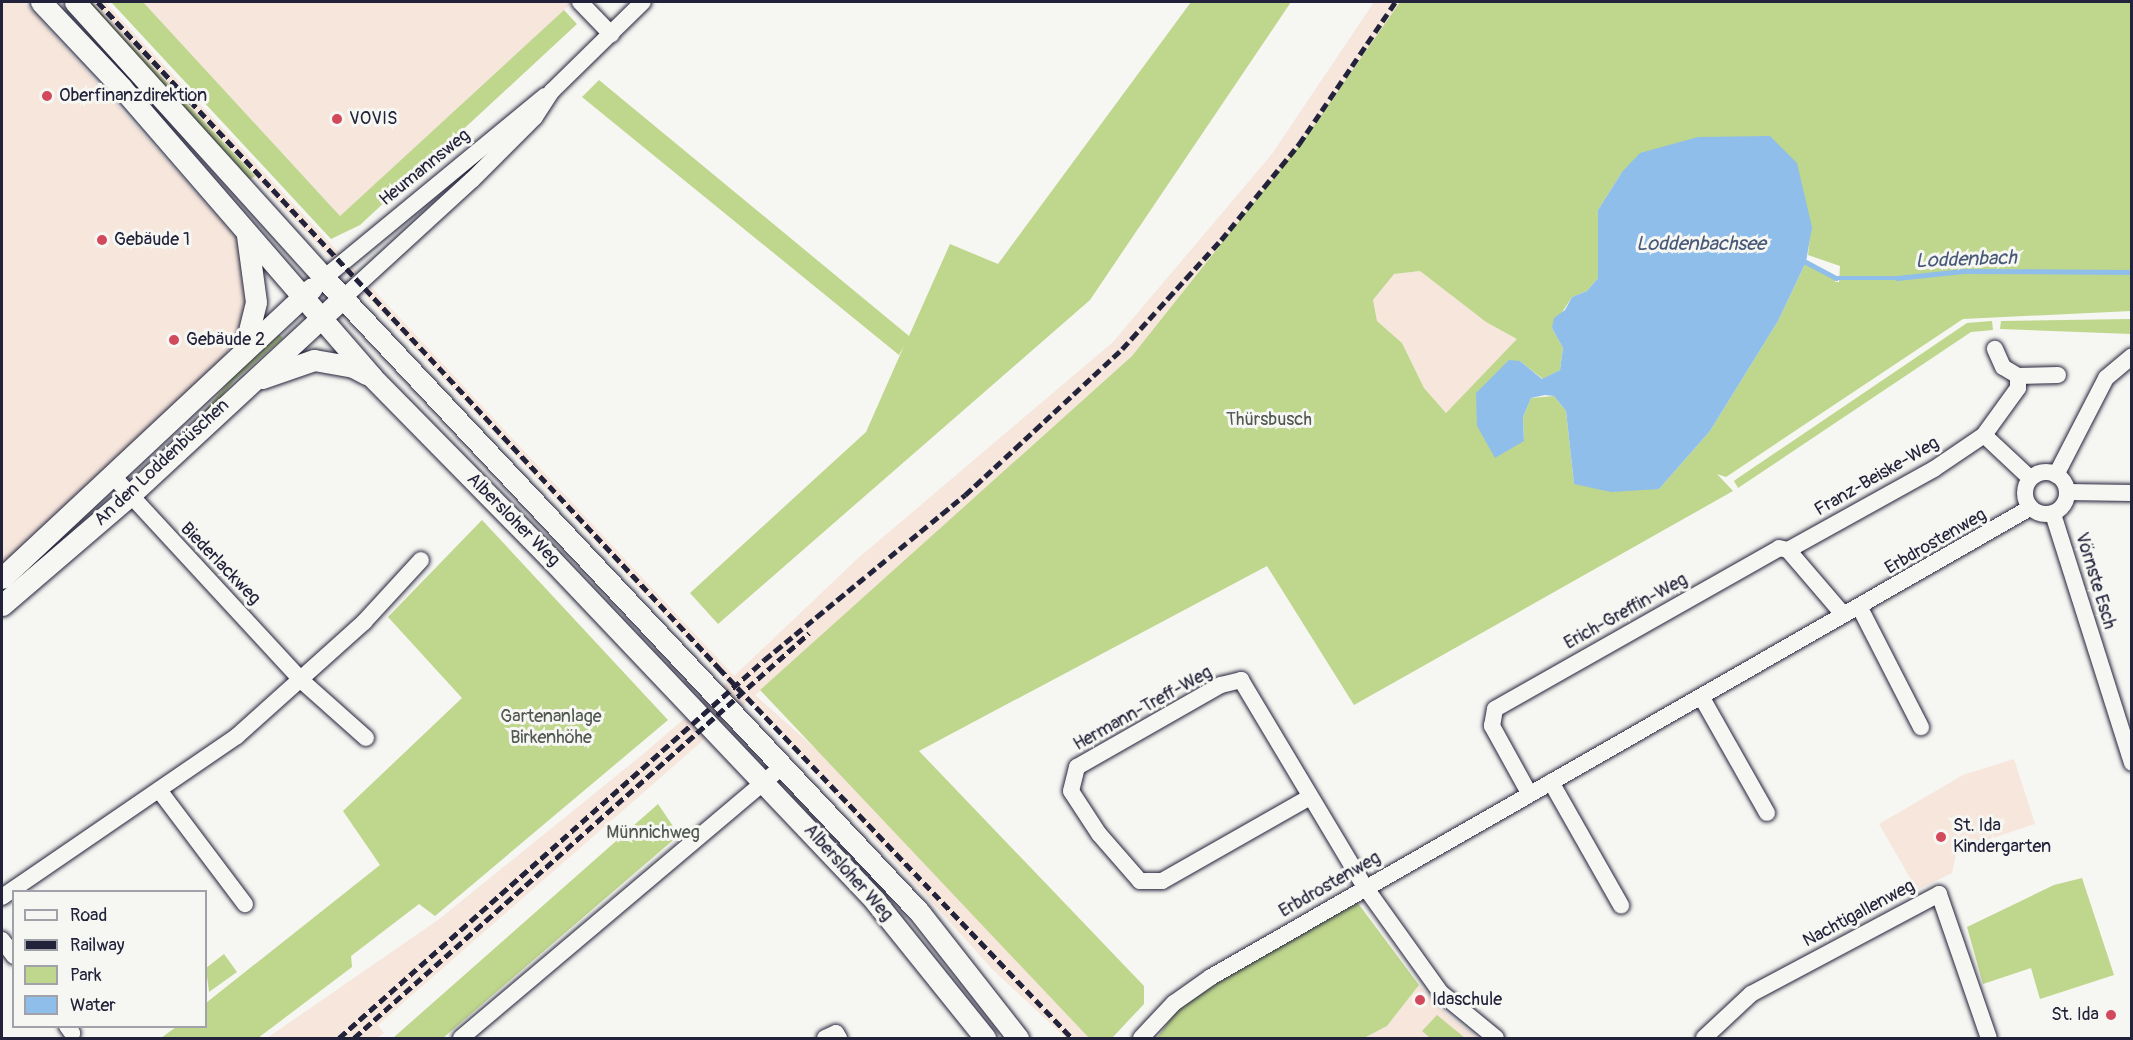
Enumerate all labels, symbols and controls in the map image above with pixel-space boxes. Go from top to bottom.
place label: Oberfinanzdirektion [59,85,207,107]
marker: Oberfinanzdirektion [40,89,54,103]
place label: VOVIS [349,108,398,130]
marker: VOVIS [330,112,344,126]
street label: Heumannsweg [375,125,475,211]
place label: Gebäude 1 [114,229,190,251]
water label: Loddenbachsee [1636,231,1766,255]
marker: Gebäude 1 [95,233,109,247]
water label: Loddenbach [1915,245,2017,273]
place label: Gebäude 2 [186,329,265,351]
marker: Gebäude 2 [167,333,181,347]
street label: An den Loddenbüschen [90,395,234,531]
park label: Thürsbusch [1226,409,1312,431]
street label: Franz-Beiske-Weg [1811,433,1943,521]
street label: Albersloher Weg [462,469,564,571]
street label: Erbdrostenweg [1882,504,1990,580]
street label: Biederlackweg [175,518,265,610]
street label: Vörnste Esch [2070,530,2120,632]
street label: Erich-Greffin-Weg [1561,569,1691,655]
street label: Hermann-Treff-Weg [1070,662,1216,756]
park label: Gartenanlage Birkenhöhe [500,707,602,750]
place label: St. Ida Kindergarten [1953,816,2051,858]
street label: Albersloher Weg [799,820,897,926]
park label: Münnichweg [606,822,700,844]
marker: St. Ida Kindergarten [1934,830,1948,844]
street label: Erbdrostenweg [1276,847,1384,923]
street label: Nachtigallenweg [1799,876,1919,952]
legend [12,890,207,1028]
text: Road [70,904,107,927]
text: Railway [70,934,125,957]
text: Park [70,964,102,987]
place label: Idaschule [1432,989,1502,1011]
marker: Idaschule [1413,993,1427,1007]
text: Water [70,994,116,1017]
place label: St. Ida [2051,1004,2099,1026]
marker: St. Ida [2104,1008,2118,1022]

